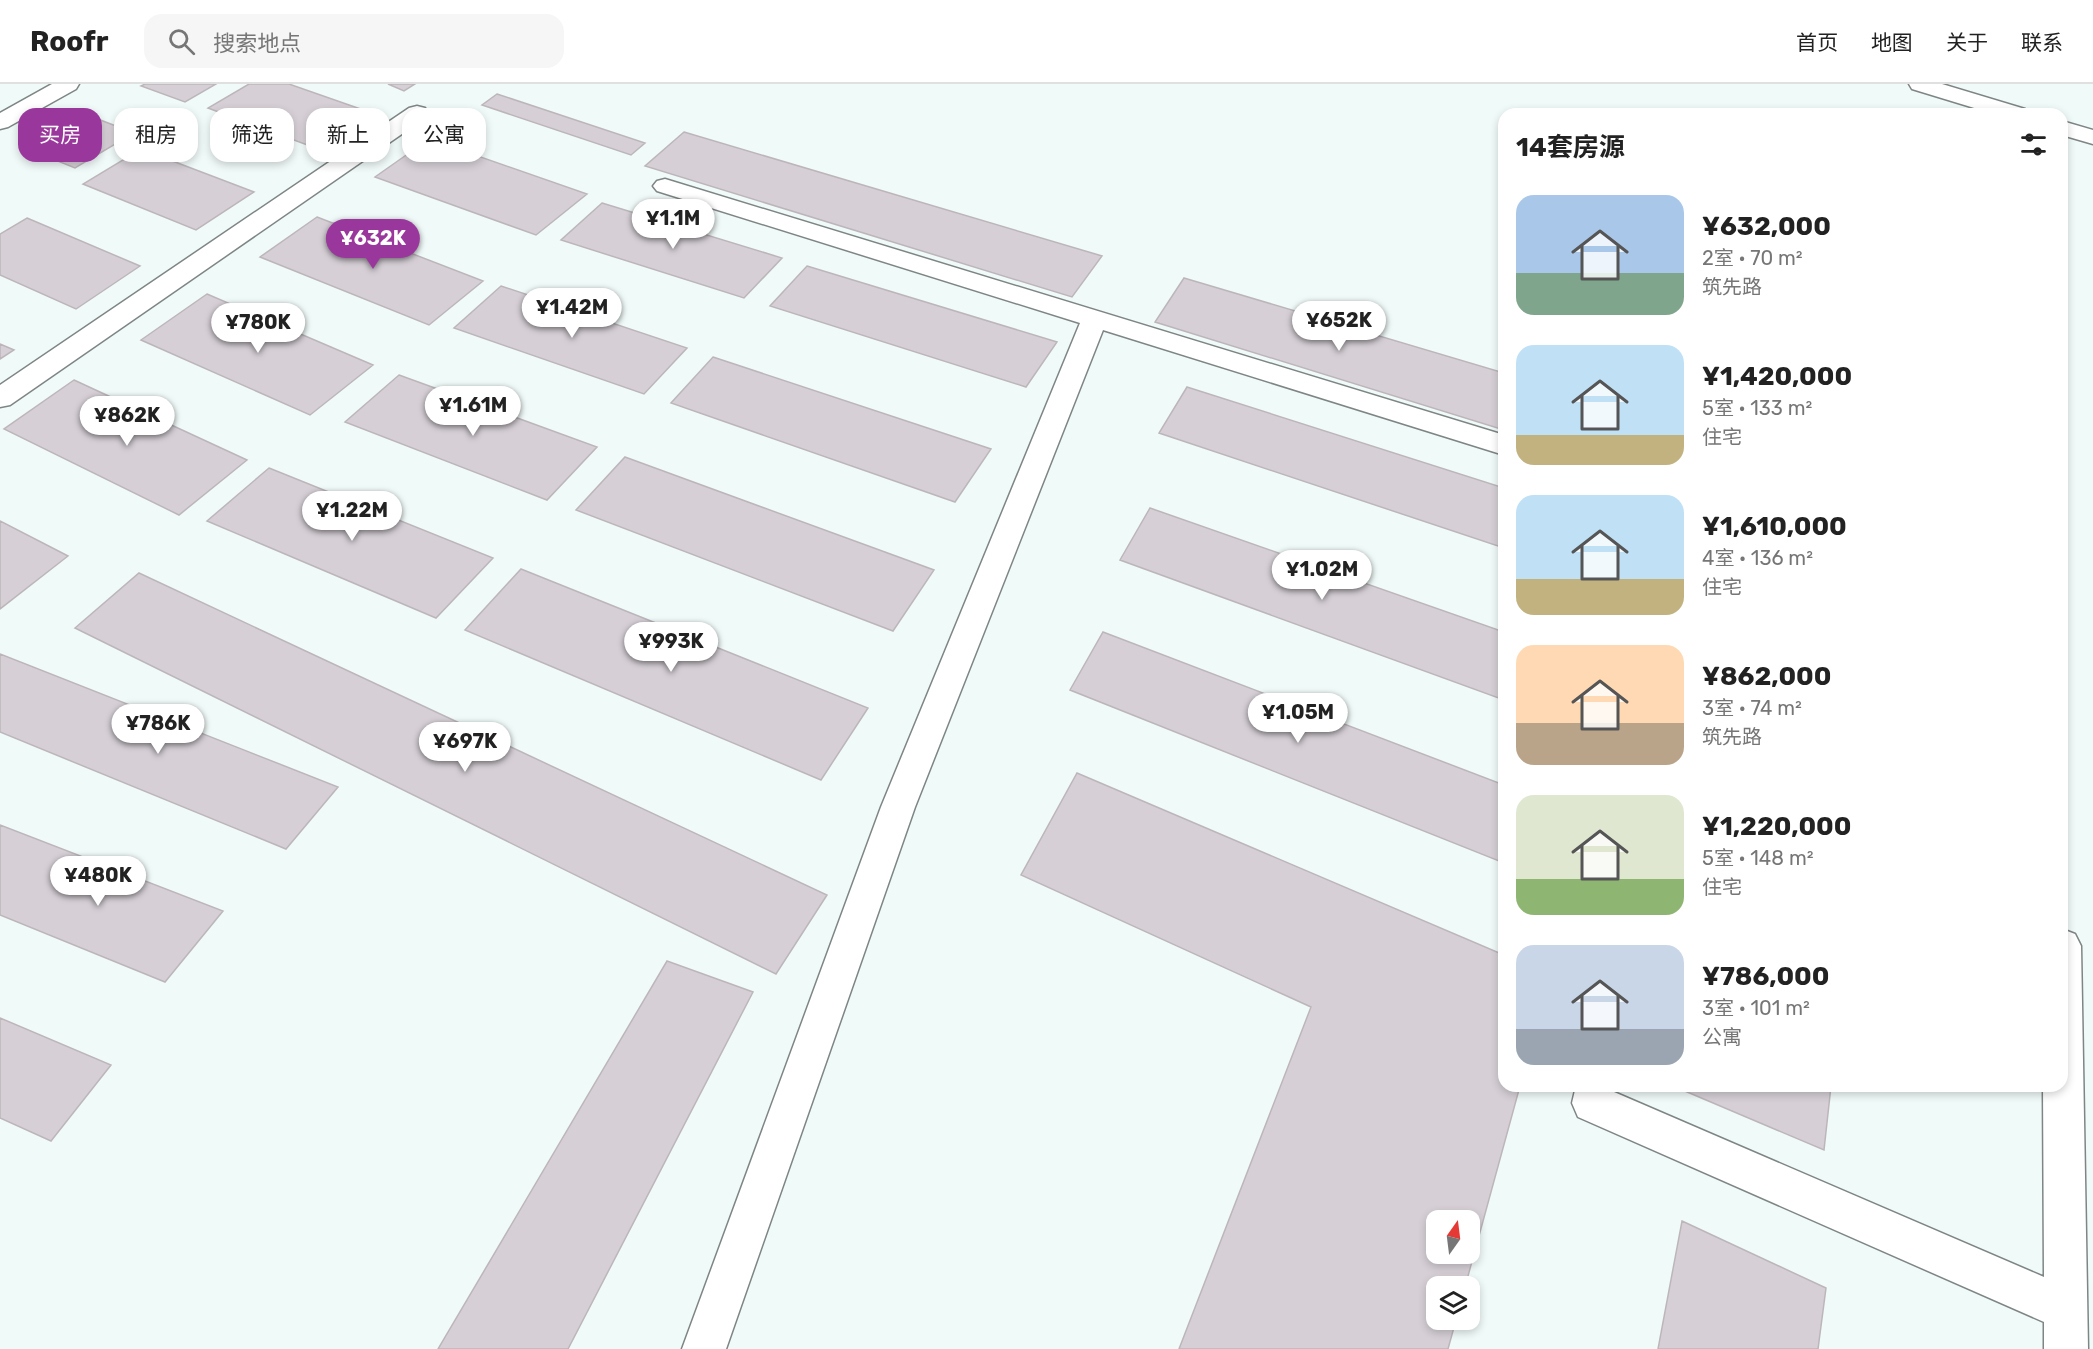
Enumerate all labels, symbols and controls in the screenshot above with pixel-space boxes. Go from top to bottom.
search box [144,14,564,68]
text: Roofr [30,25,108,58]
icon: search [165,25,198,58]
text: 搜索地点 [213,30,301,57]
text: 首页 [1796,30,1838,55]
text: 地图 [1871,30,1913,55]
text: 关于 [1946,30,1988,55]
text: 联系 [2021,30,2063,55]
chip: 买房 [18,108,102,162]
chip: 租房 [114,108,198,162]
chip: 筛选 [210,108,294,162]
chip: 新上 [306,108,390,162]
chip: 公寓 [402,108,486,162]
icon: filters [2017,128,2050,161]
text: 14套房源 [1516,132,1625,163]
pin: ¥1.1M [631,199,715,250]
text: ¥1.1M [646,206,700,230]
text: ¥632,000 [1702,211,1831,242]
pin: ¥632K [331,219,415,270]
icon: home [1564,219,1636,291]
text: ¥632K [340,226,406,250]
text: 2室 · 70 m² [1702,246,1803,270]
text: 筑先路 [1702,275,1762,299]
pin: ¥1.42M [523,288,621,339]
text: ¥1.42M [536,295,608,319]
pin: ¥652K [1297,301,1381,352]
pin: ¥780K [216,303,300,354]
text: ¥652K [1306,308,1372,332]
text: ¥780K [225,310,291,334]
text: ¥1,420,000 [1702,361,1852,392]
icon: home [1564,369,1636,441]
pin: ¥1.61M [424,386,522,437]
text: ¥1.61M [439,393,507,417]
pin: ¥862K [85,396,169,447]
text: 5室 · 133 m² [1702,396,1812,420]
text: ¥862K [94,403,160,427]
text: 住宅 [1702,425,1742,449]
pin: ¥1.22M [303,491,401,542]
text: ¥1.22M [316,498,388,522]
text: ¥1,610,000 [1702,511,1847,542]
icon: home [1564,519,1636,591]
text: 4室 · 136 m² [1702,546,1813,570]
pin: ¥1.02M [1273,550,1371,601]
text: ¥1.02M [1286,557,1358,581]
text: 住宅 [1702,575,1742,599]
pin: ¥993K [629,622,713,673]
text: ¥993K [638,629,704,653]
text: ¥862,000 [1702,661,1831,692]
icon: home [1564,669,1636,741]
pin: ¥1.05M [1249,693,1347,744]
text: 3室 · 74 m² [1702,696,1802,720]
text: ¥1.05M [1262,700,1334,724]
pin: ¥786K [116,704,200,755]
text: ¥786K [125,711,191,735]
pin: ¥697K [423,722,507,773]
text: 筑先路 [1702,725,1762,749]
text: ¥697K [433,729,497,753]
text: ¥1,220,000 [1702,811,1851,842]
icon: home [1564,819,1636,891]
text: 5室 · 148 m² [1702,846,1813,870]
pin: ¥480K [56,856,140,907]
text: ¥480K [64,863,132,887]
text: 住宅 [1702,875,1742,899]
text: ¥786,000 [1702,961,1829,992]
icon: home [1564,969,1636,1041]
text: 3室 · 101 m² [1702,996,1810,1020]
text: 公寓 [1702,1025,1742,1049]
north arrow [1426,1210,1480,1264]
map controls [1426,1210,1480,1330]
button: layers [1426,1276,1480,1330]

